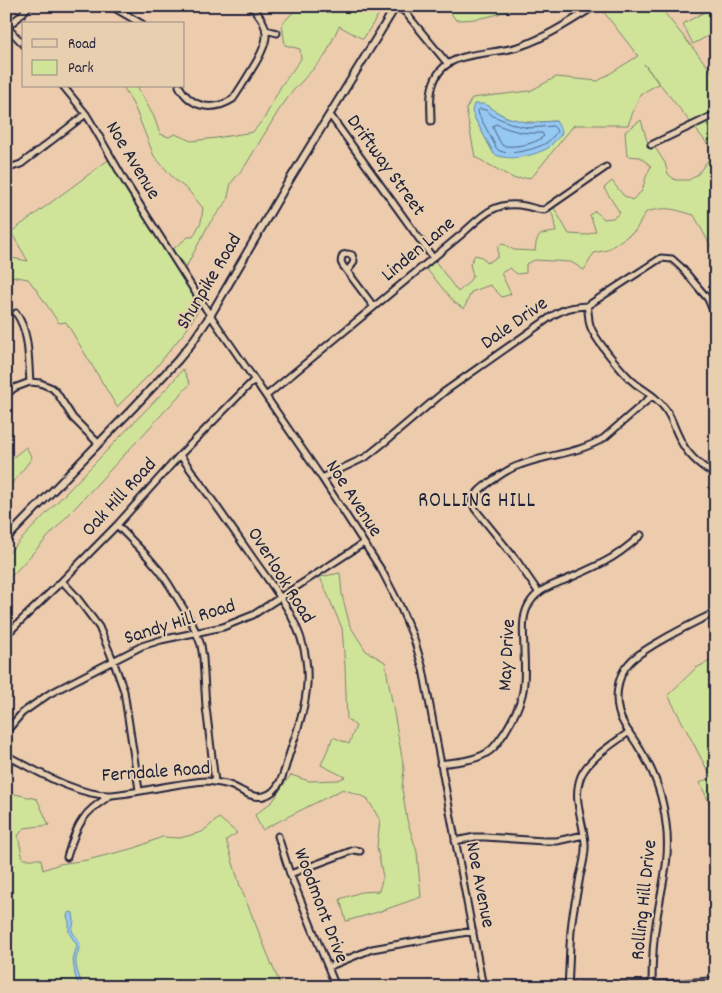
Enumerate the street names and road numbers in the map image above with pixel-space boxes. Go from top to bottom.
street label: Driftway Street [339,109,431,223]
street label: Noe Avenue [98,117,166,206]
street label: Linden Lane [376,211,462,289]
street label: Shunpike Road [170,229,250,335]
street label: Dale Drive [476,291,554,357]
street label: Oak Hill Road [76,452,164,544]
street label: Noe Avenue [318,455,389,543]
street label: Overlook Road [239,522,321,630]
street label: Sandy Hill Road [121,593,239,653]
street label: May Drive [492,618,524,692]
street label: Ferndale Road [101,755,211,791]
street label: Rolling Hill Drive [625,838,665,962]
street label: Noe Avenue [457,840,501,931]
street label: Woodmont Drive [285,844,355,968]

